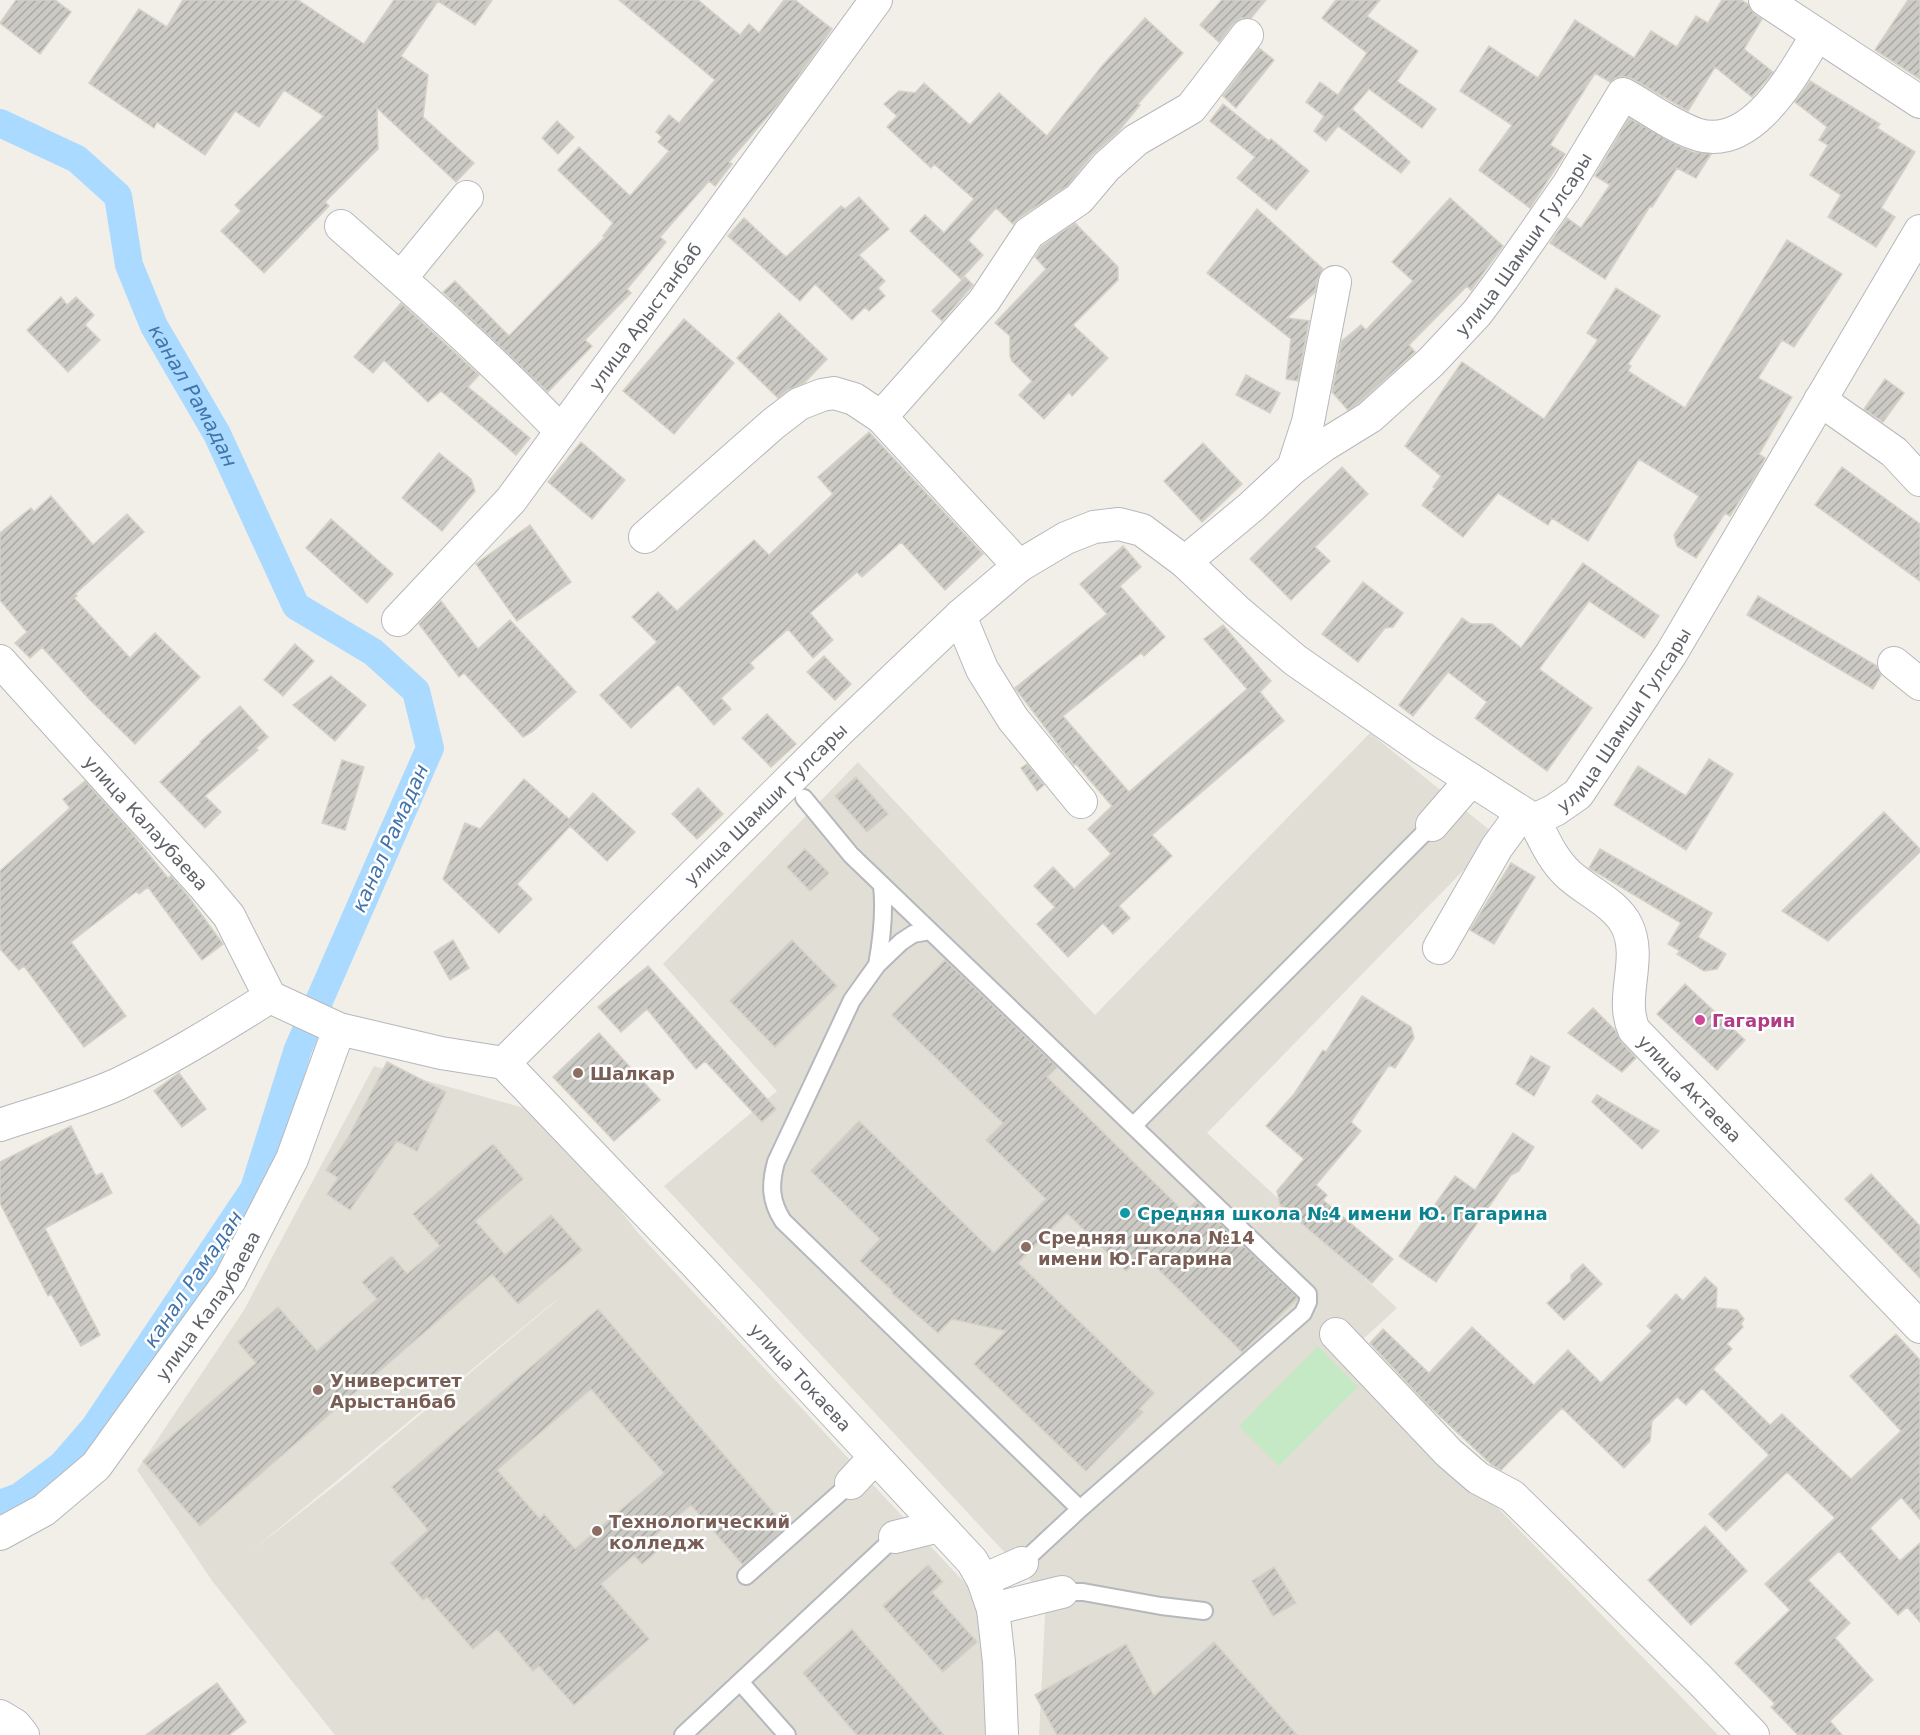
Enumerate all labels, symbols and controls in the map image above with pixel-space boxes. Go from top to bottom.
street label: улица Шамши Гулсары [1451,149,1596,340]
street label: улица Арыстанбаб [584,239,706,394]
water label: канал Рамадан [144,320,242,471]
street label: улица Шамши Гулсары [1553,624,1695,816]
street label: улица Шамши Гулсары [680,719,851,889]
street label: улица Калаубаева [80,751,213,894]
water label: канал Рамадан [347,760,433,916]
place label: Гагарин [1712,1010,1795,1031]
marker: Гагарин [1693,1013,1707,1027]
street label: улица Актаева [1634,1030,1746,1146]
place label: Шалкар [590,1063,675,1084]
marker: Шалкар [571,1066,585,1080]
place label: Средняя школа №4 имени Ю. Гагарина [1137,1203,1548,1224]
water label: канал Рамадан [138,1206,248,1352]
marker: Средняя школа №4 имени Ю. Гагарина [1118,1206,1132,1220]
street label: улица Калаубаева [151,1227,264,1384]
place label: Средняя школа №14 имени Ю.Гагарина [1038,1227,1255,1269]
marker: Средняя школа №14 имени Ю.Гагарина [1019,1240,1033,1254]
street label: улица Токаева [746,1319,856,1435]
place label: Университет Арыстанбаб [330,1370,462,1412]
marker: Университет Арыстанбаб [311,1383,325,1397]
place label: Технологический колледж [609,1511,790,1553]
marker: Технологический колледж [590,1524,604,1538]

